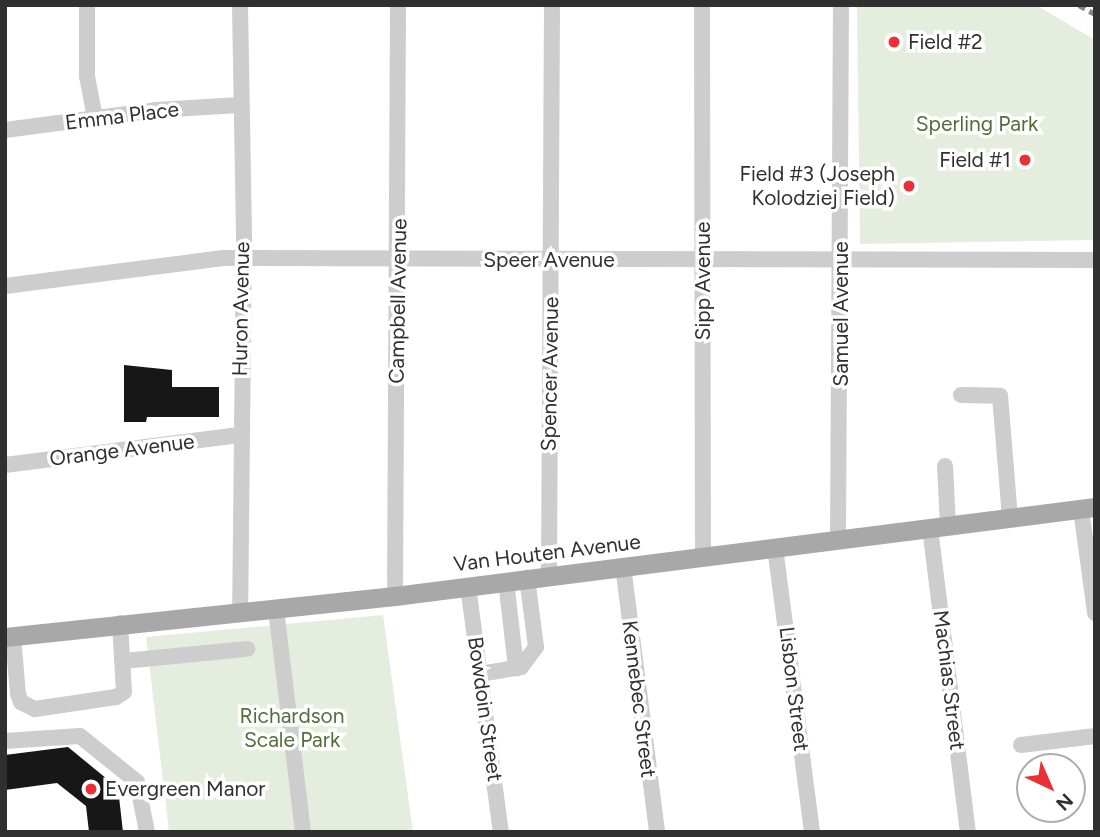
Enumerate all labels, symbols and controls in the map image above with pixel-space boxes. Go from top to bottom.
place label: Field #2 [908,29,983,55]
marker: Field #2 [886,34,902,50]
street label: Emma Place [64,97,180,135]
park label: Sperling Park [916,111,1038,137]
place label: Field #1 [939,147,1011,173]
marker: Field #1 [1017,152,1033,168]
place label: Field #3 (Joseph Kolodziej Field) [740,161,895,211]
marker: Field #3 (Joseph Kolodziej Field) [901,178,917,194]
street label: Campbell Avenue [384,218,412,384]
street label: Sipp Avenue [690,222,716,340]
street label: Huron Avenue [227,241,255,377]
street label: Samuel Avenue [828,241,854,387]
street label: Speer Avenue [483,247,615,273]
street label: Spencer Avenue [536,296,564,452]
street label: Orange Avenue [48,429,196,471]
street label: Van Houten Avenue [452,529,642,577]
street label: Machias Street [928,609,970,751]
street label: Kennebec Street [617,619,661,779]
street label: Lisbon Street [774,625,814,753]
street label: Bowdoin Street [462,635,508,783]
park label: Richardson Scale Park [240,703,344,753]
north arrow [1016,753,1086,823]
place label: Evergreen Manor [105,776,265,802]
marker: Evergreen Manor [83,781,99,797]
text: N [1051,789,1078,815]

